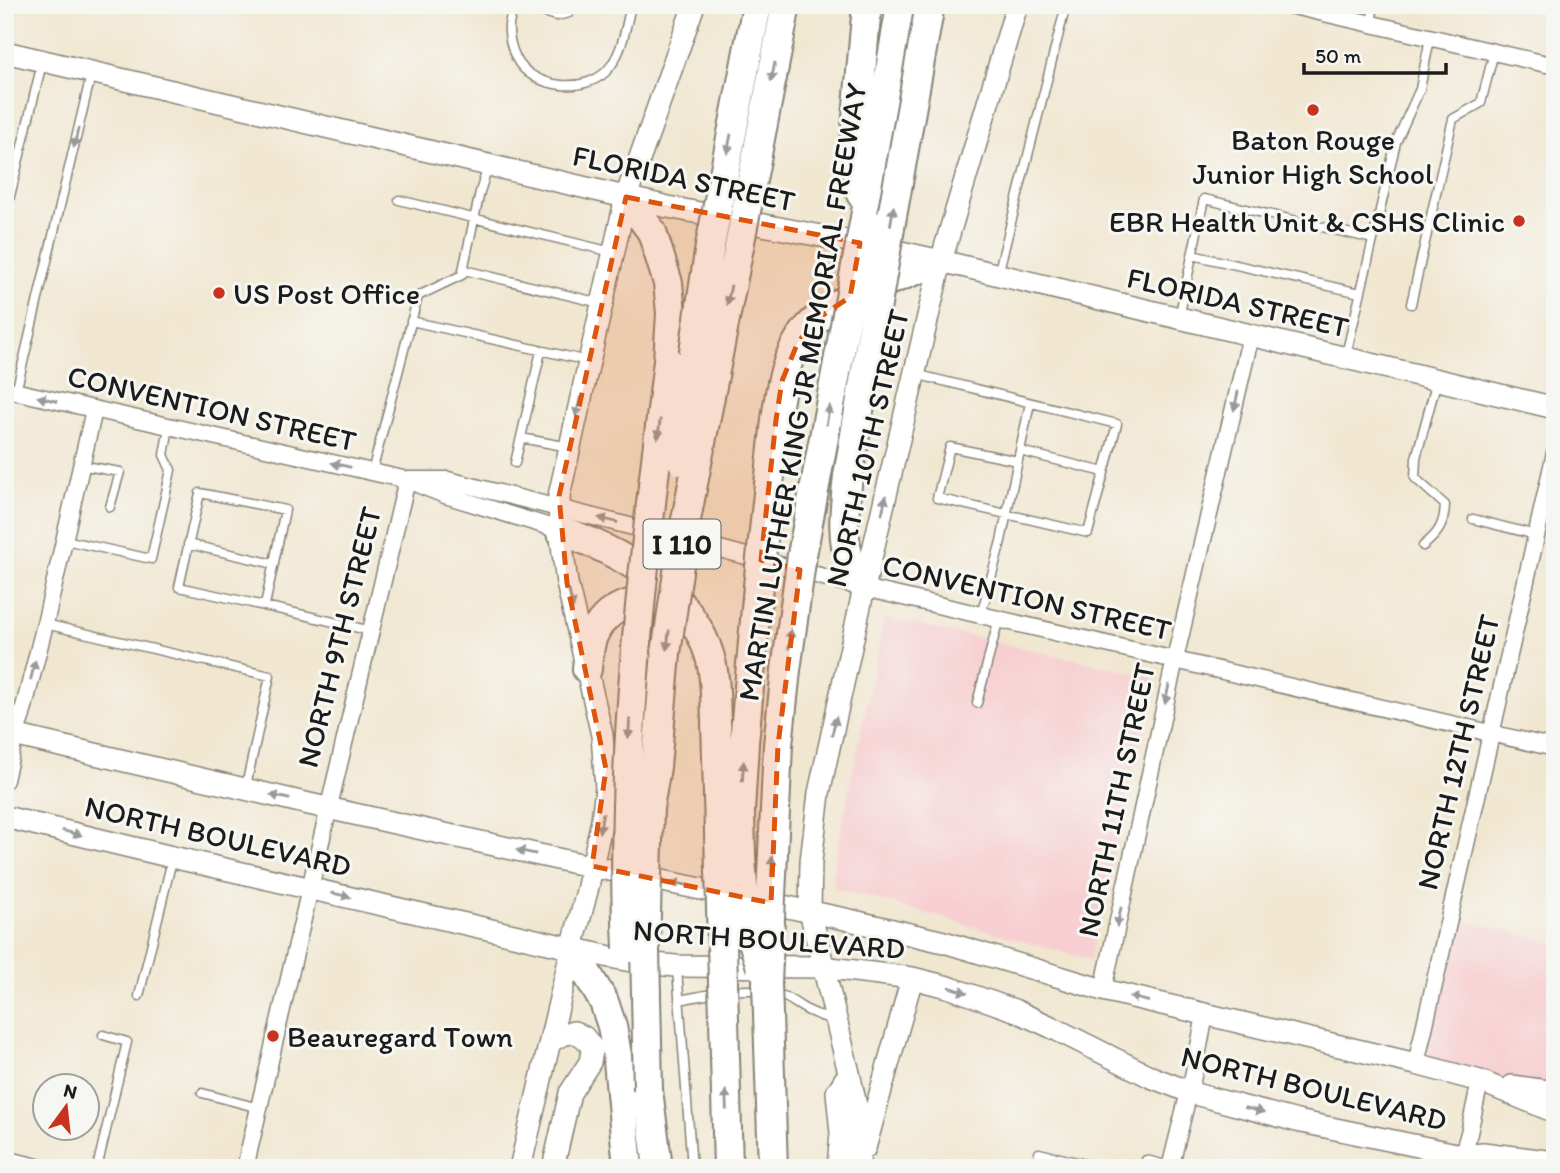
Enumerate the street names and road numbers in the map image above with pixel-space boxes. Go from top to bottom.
street label: MARTIN LUTHER KING JR MEMORIAL FREEWAY [729,80,875,704]
street label: FLORIDA STREET [569,136,799,220]
street label: FLORIDA STREET [1124,259,1353,346]
street label: NORTH 10TH STREET [817,305,917,591]
street label: CONVENTION STREET [64,357,360,459]
street label: NORTH 9TH STREET [289,503,389,771]
road number: I 110 [644,520,720,568]
street label: CONVENTION STREET [879,546,1175,648]
street label: NORTH 12TH STREET [1408,611,1508,893]
street label: NORTH 11TH STREET [1069,659,1163,941]
street label: NORTH BOULEVARD [81,787,355,885]
street label: NORTH BOULEVARD [632,911,906,967]
street label: NORTH BOULEVARD [1177,1037,1451,1139]

